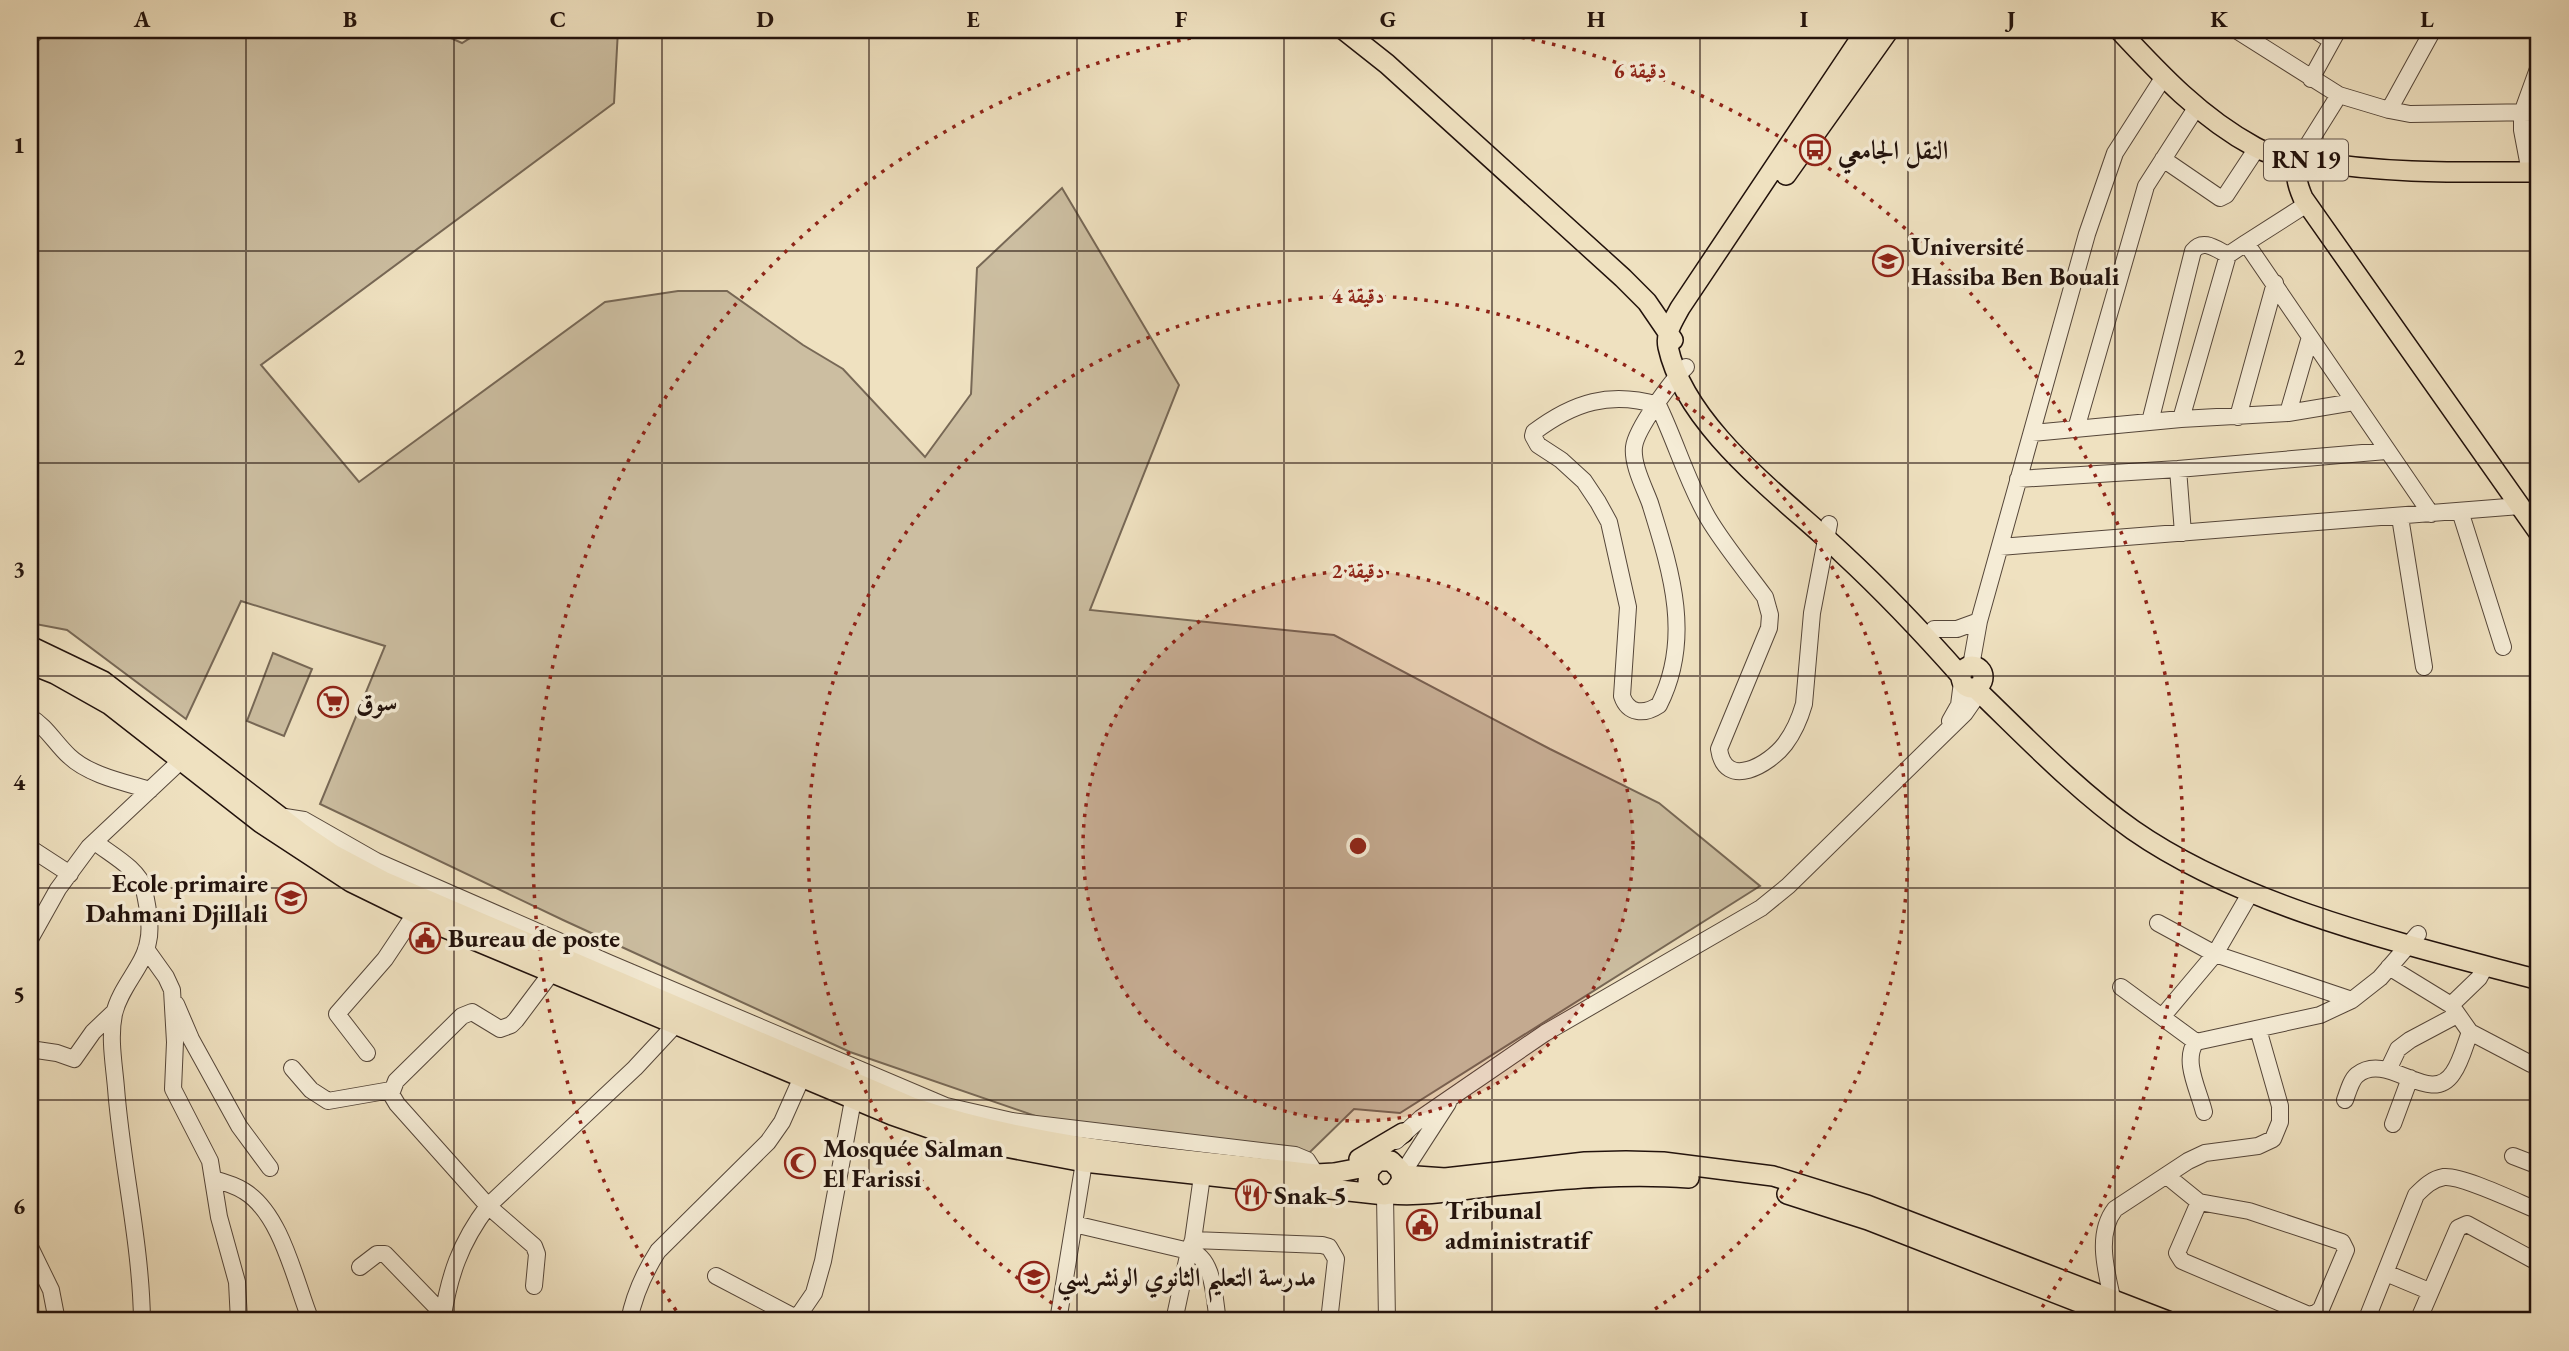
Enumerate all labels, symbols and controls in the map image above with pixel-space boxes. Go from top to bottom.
text: A [133,4,151,34]
text: B [343,4,357,34]
text: C [550,4,566,34]
text: D [756,4,774,34]
text: E [966,4,980,34]
text: F [1175,4,1188,34]
text: G [1380,4,1396,34]
text: H [1587,4,1605,34]
text: I [1800,4,1808,34]
text: J [2005,4,2016,34]
text: K [2210,4,2228,34]
text: L [2420,4,2434,34]
text: 6 دقيقة [1614,57,1666,84]
text: 1 [13,130,25,160]
bus stop icon: النقل الجامعي [1798,133,1832,167]
place label: النقل الجامعي [1838,133,1948,174]
road number: RN 19 [2264,140,2348,180]
place label: Université Hassiba Ben Bouali [1911,229,2120,293]
school or university icon: Université Hassiba Ben Bouali [1871,244,1905,278]
text: 4 دقيقة [1332,282,1384,309]
text: 2 [13,342,25,372]
text: 3 [13,554,25,584]
text: 2 دقيقة [1332,557,1384,584]
supermarket icon: سوق [316,685,350,719]
place label: سوق [356,685,398,719]
text: 4 [13,767,26,797]
centre of rings [1346,834,1370,858]
place label: Ecole primaire Dahmani Djillali [85,866,268,930]
school or university icon: Ecole primaire Dahmani Djillali [274,881,308,915]
public building icon: Bureau de poste [408,921,442,955]
place label: Bureau de poste [448,921,620,955]
text: 5 [13,979,25,1009]
place label: Mosquée Salman El Farissi [823,1131,1004,1195]
mosque icon: Mosquée Salman El Farissi [783,1146,817,1180]
restaurant icon: Snak 5 [1234,1178,1268,1212]
place label: Snak 5 [1274,1178,1347,1212]
text: 6 [13,1191,25,1221]
place label: Tribunal administratif [1445,1193,1593,1257]
public building icon: Tribunal administratif [1405,1208,1439,1242]
school or university icon: مدرسة التعليم الثانوي الونشريسي [1017,1260,1051,1294]
place label: مدرسة التعليم الثانوي الونشريسي [1057,1260,1316,1303]

